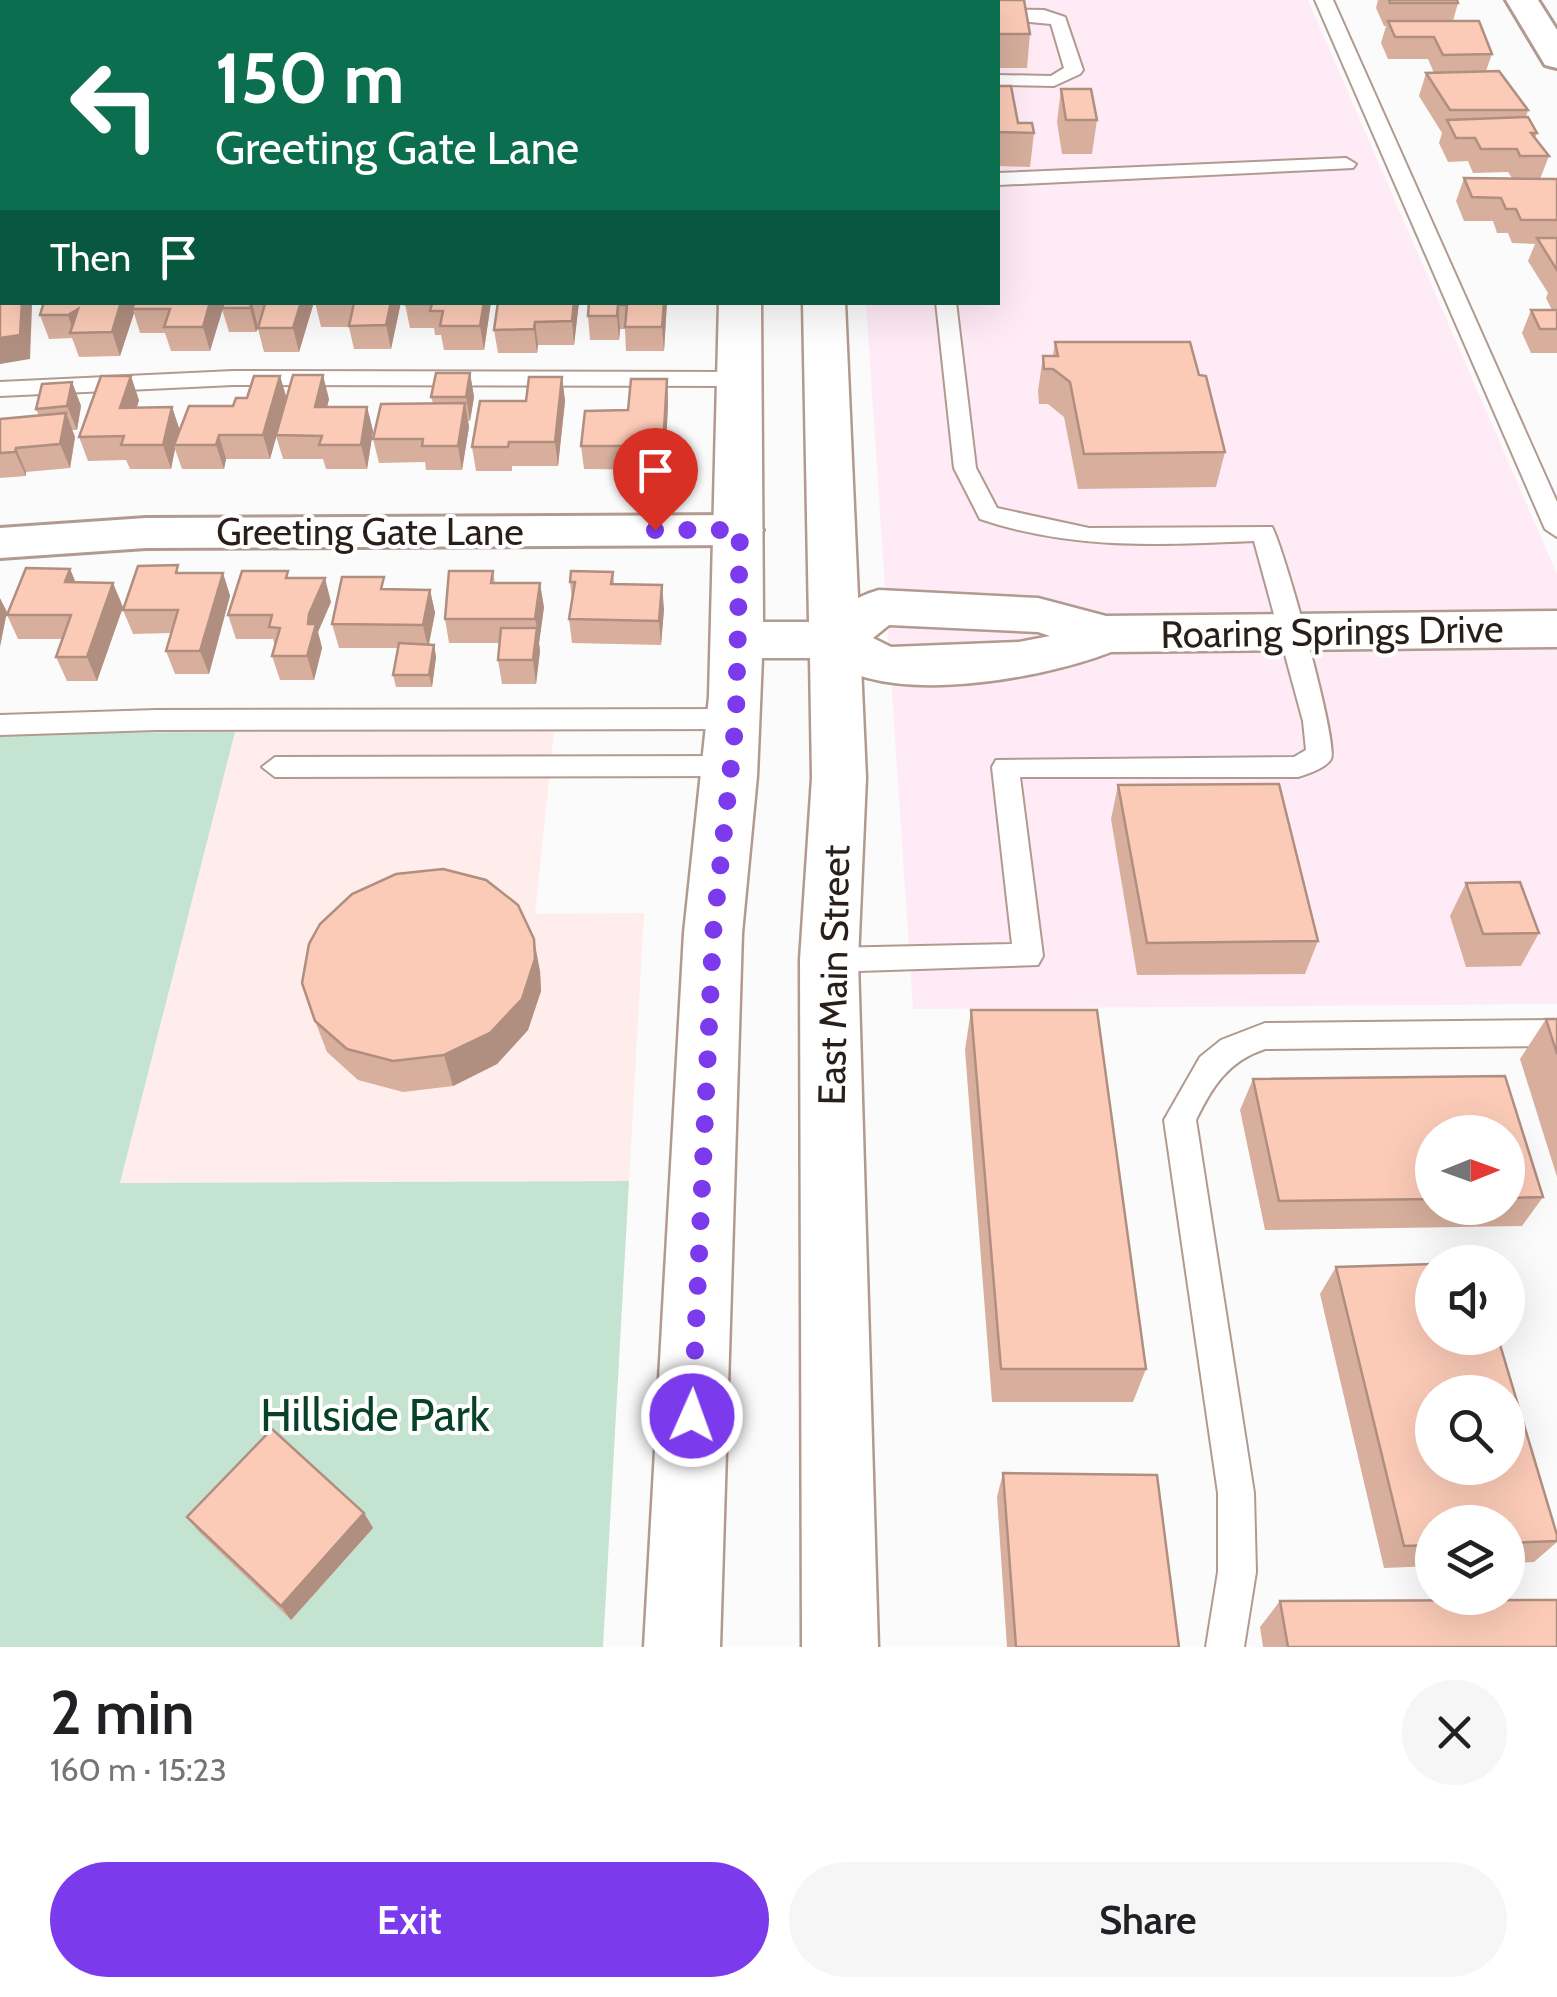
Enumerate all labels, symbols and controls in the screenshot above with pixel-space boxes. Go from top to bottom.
text: 150 m [215,35,404,121]
icon: left [50,40,180,170]
text: Greeting Gate Lane [215,121,579,175]
icon: arrive [151,230,206,285]
text: Then [50,234,131,281]
pin [613,428,698,531]
icon: arrive [628,443,683,498]
street label: Greeting Gate Lane [216,508,524,555]
street label: Roaring Springs Drive [1160,605,1504,658]
street label: East Main Street [808,844,859,1106]
north arrow [1415,1115,1525,1225]
map controls [1415,1115,1525,1615]
button: sound [1415,1245,1525,1355]
position arrow [640,1364,744,1468]
button: search [1415,1375,1525,1485]
park label: Hillside Park [260,1388,491,1442]
button: layers [1415,1505,1525,1615]
text: 2 min [50,1676,195,1749]
button: close [1402,1680,1507,1785]
text: 160 m · 15:23 [50,1750,227,1789]
button: Exit [50,1862,769,1977]
button: Share [789,1862,1507,1977]

